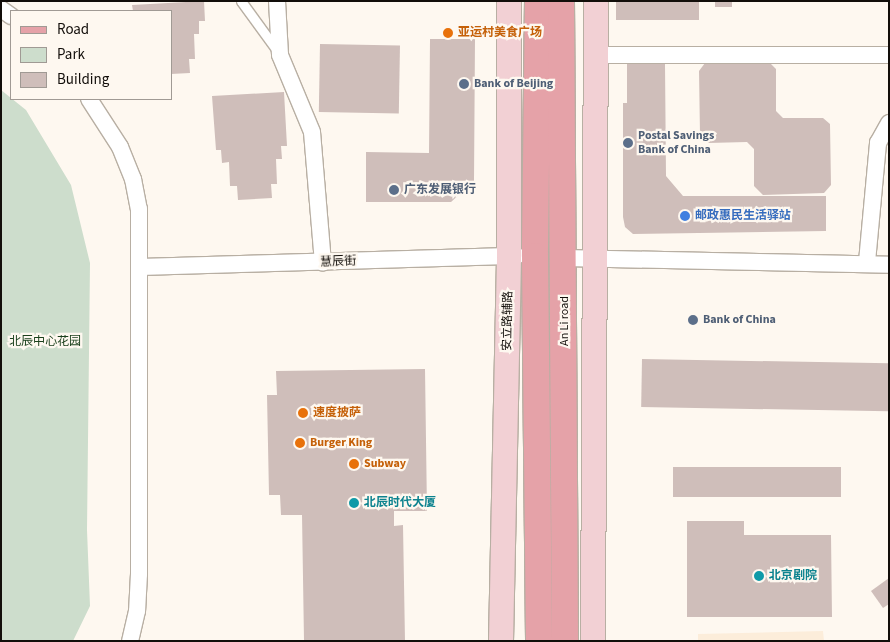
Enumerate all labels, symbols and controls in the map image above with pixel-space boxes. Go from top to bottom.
legend [10,10,172,100]
text: Road [57,19,89,40]
place label: 亚运村美食广场 [458,26,542,40]
marker: 亚运村美食广场 [442,27,454,39]
text: Park [57,44,85,65]
text: Building [57,69,109,90]
place label: Bank of Beijing [474,77,553,91]
marker: Bank of Beijing [458,78,470,90]
place label: Postal Savings Bank of China [638,129,714,157]
marker: Postal Savings Bank of China [622,137,634,149]
place label: 广东发展银行 [404,183,476,197]
marker: 广东发展银行 [388,184,400,196]
place label: 邮政惠民生活驿站 [695,209,791,223]
marker: 邮政惠民生活驿站 [679,210,691,222]
street label: 慧辰街 [320,254,356,270]
street label: 安立路辅路 [500,291,516,351]
street label: An Li road [558,296,572,346]
place label: Bank of China [703,313,776,327]
marker: Bank of China [687,314,699,326]
park label: 北辰中心花园 [9,335,81,349]
place label: 速度披萨 [313,406,361,420]
marker: 速度披萨 [297,407,309,419]
place label: Burger King [310,436,372,450]
marker: Burger King [294,437,306,449]
place label: Subway [364,457,406,471]
marker: Subway [348,458,360,470]
place label: 北辰时代大厦 [364,496,436,510]
marker: 北辰时代大厦 [348,497,360,509]
place label: 北京剧院 [769,569,817,583]
marker: 北京剧院 [753,570,765,582]

